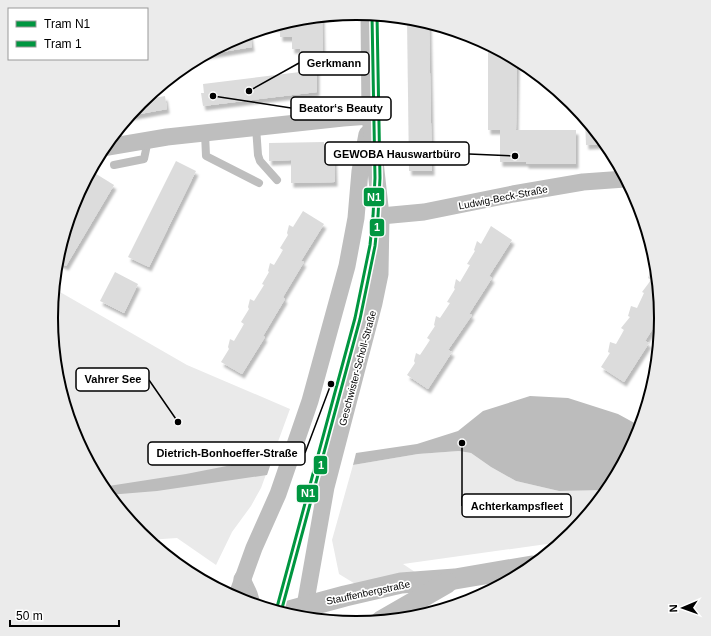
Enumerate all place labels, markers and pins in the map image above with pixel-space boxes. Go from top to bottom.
callout: Gerkmann [299,52,369,75]
callout: Beator‘s Beauty [291,97,391,120]
callout: GEWOBA Hauswartbüro [325,142,469,165]
callout: Vahrer See [76,368,149,391]
callout: Dietrich-Bonhoeffer-Straße [148,442,305,465]
callout: Achterkampsfleet [462,494,571,517]

